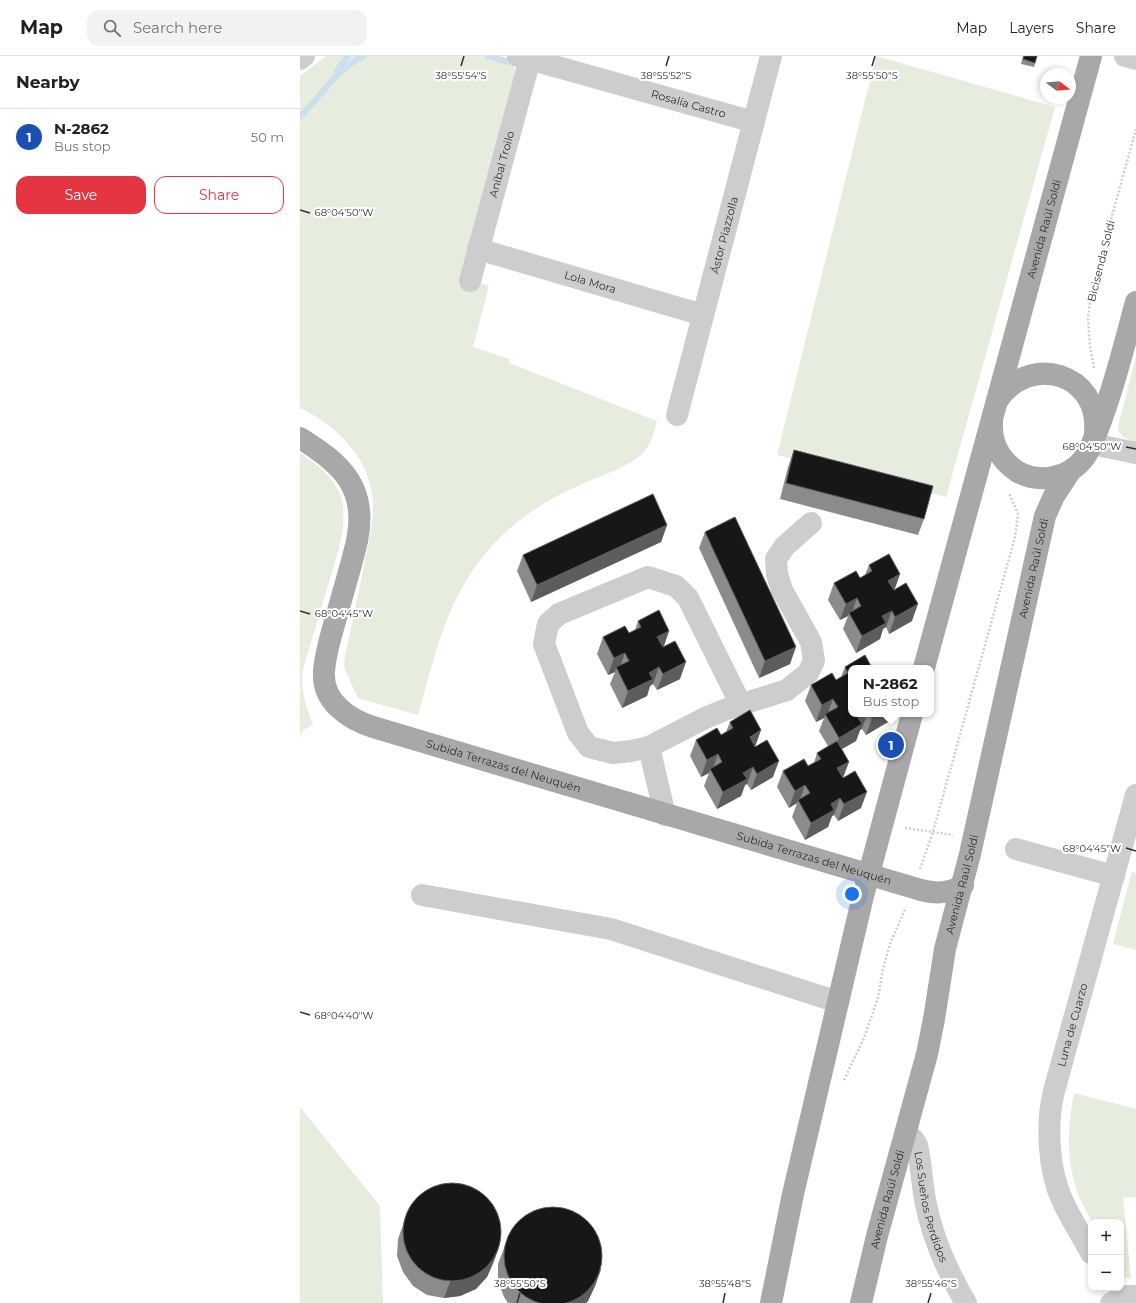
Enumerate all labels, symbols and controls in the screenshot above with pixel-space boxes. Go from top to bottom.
search box [87,10,367,46]
text: Map [20,16,63,39]
icon: search [101,17,123,39]
text: Search here [133,18,222,37]
text: Map [956,19,987,37]
text: Layers [1009,19,1054,37]
text: Share [1076,19,1116,37]
north arrow [1040,68,1076,104]
text: 38°55'54"S [435,69,487,82]
text: 38°55'52"S [641,69,691,82]
text: 38°55'50"S [846,69,898,82]
text: Nearby [16,72,80,92]
street label: Rosalía Castro [649,87,728,121]
text: N-2862 [54,119,109,138]
text: 1 [26,129,32,145]
text: 50 m [251,129,284,145]
street label: Aníbal Troilo [486,129,517,199]
text: Bus stop [54,138,111,154]
button: Save [16,176,146,214]
button: Share [154,176,284,214]
street label: Avenida Raúl Soldi [1024,178,1064,280]
street label: Ástor Piazzolla [707,195,741,275]
text: 68°04'50"W [315,206,373,219]
street label: Bicisenda Soldi [1084,219,1118,303]
street label: Lola Mora [563,268,618,296]
text: 68°04'50"W [1063,440,1121,453]
street label: Avenida Raúl Soldi [1015,517,1051,620]
text: 68°04'45"W [315,607,373,620]
popup [848,665,934,717]
text: N-2862 [863,674,918,693]
text: Bus stop [863,693,919,709]
pin: 1 [878,730,904,760]
street label: Subida Terrazas del Neuquén [424,736,583,795]
street label: Subida Terrazas del Neuquén [735,829,893,888]
street label: Avenida Raúl Soldi [942,833,981,936]
text: 68°04'45"W [1063,842,1121,855]
your location [842,884,862,904]
street label: Luna de Cuarzo [1054,981,1091,1068]
text: 68°04'40"W [314,1009,374,1022]
street label: Avenida Raúl Soldi [867,1148,907,1250]
street label: Los Sueños Perdidos [911,1150,951,1265]
map controls [1088,1219,1124,1291]
button: + [1088,1219,1124,1255]
button: − [1088,1255,1124,1291]
text: 38°55'50"S [494,1277,546,1290]
text: 38°55'48"S [699,1277,751,1290]
text: 38°55'46"S [905,1277,957,1290]

